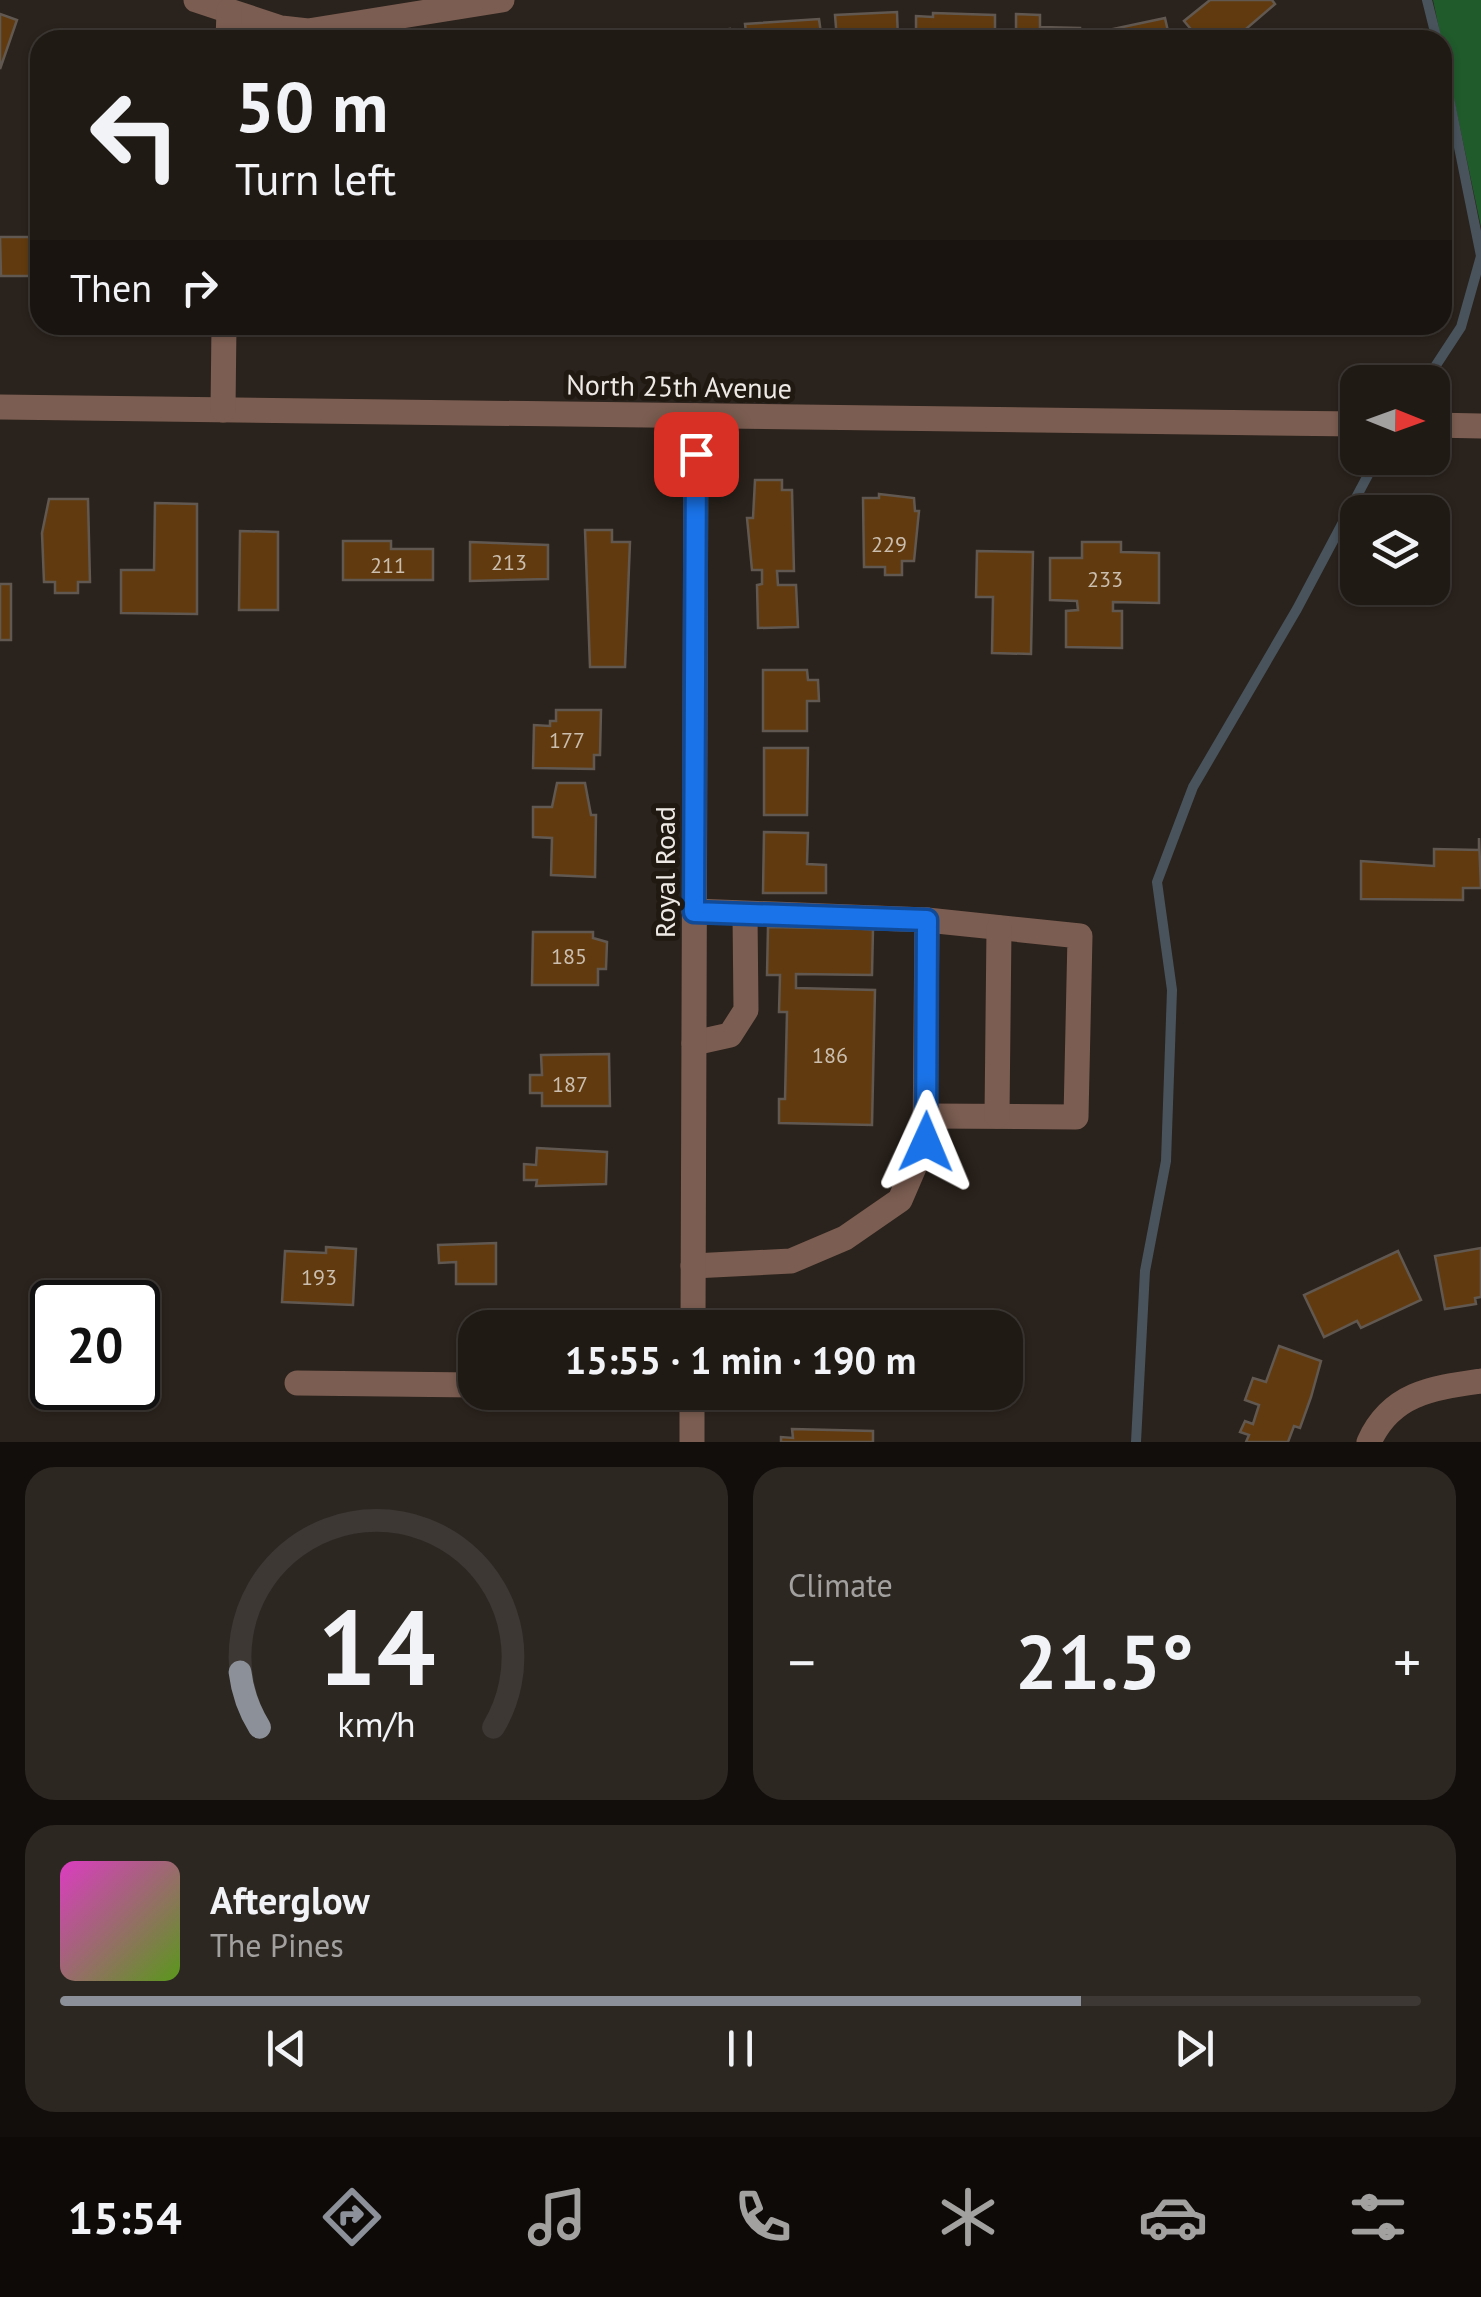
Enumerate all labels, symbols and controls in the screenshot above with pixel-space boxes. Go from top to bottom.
text: 50 m [235,61,388,151]
icon: left [70,70,200,200]
text: Turn left [235,149,396,207]
icon: right [172,260,227,315]
text: Then [70,263,152,312]
north arrow [1340,365,1450,475]
map controls [1340,365,1450,605]
street label: North 25th Avenue [566,366,792,406]
pin [654,412,739,497]
icon: arrive [669,427,724,482]
button: layers [1340,495,1450,605]
house number: 229 [871,530,907,558]
house number: 213 [491,548,527,576]
house number: 211 [370,551,406,579]
house number: 233 [1087,565,1123,593]
house number: 177 [549,726,585,754]
street label: Royal Road [646,806,683,938]
house number: 185 [551,942,587,970]
house number: 186 [812,1041,848,1069]
house number: 187 [552,1070,588,1098]
position arrow [874,1090,978,1194]
house number: 193 [301,1263,337,1291]
speed limit sign: 20 [30,1280,160,1410]
text: 15:55 · 1 min · 190 m [565,1335,916,1384]
text: Climate [788,1564,893,1606]
text: 14 [318,1579,435,1714]
text: 21.5° [1015,1613,1194,1710]
text: − [788,1626,816,1697]
text: + [1393,1626,1421,1697]
text: km/h [337,1701,416,1747]
text: Afterglow [210,1875,370,1924]
text: The Pines [210,1924,344,1966]
icon: previous [259,2021,314,2076]
icon: pause [713,2021,768,2076]
icon: next [1167,2021,1222,2076]
icon: directions [317,2182,387,2252]
icon: music [522,2182,592,2252]
icon: phone [728,2182,798,2252]
icon: climate [933,2182,1003,2252]
icon: car [1138,2182,1208,2252]
icon: filters [1343,2182,1413,2252]
text: 15:54 [68,2188,182,2246]

